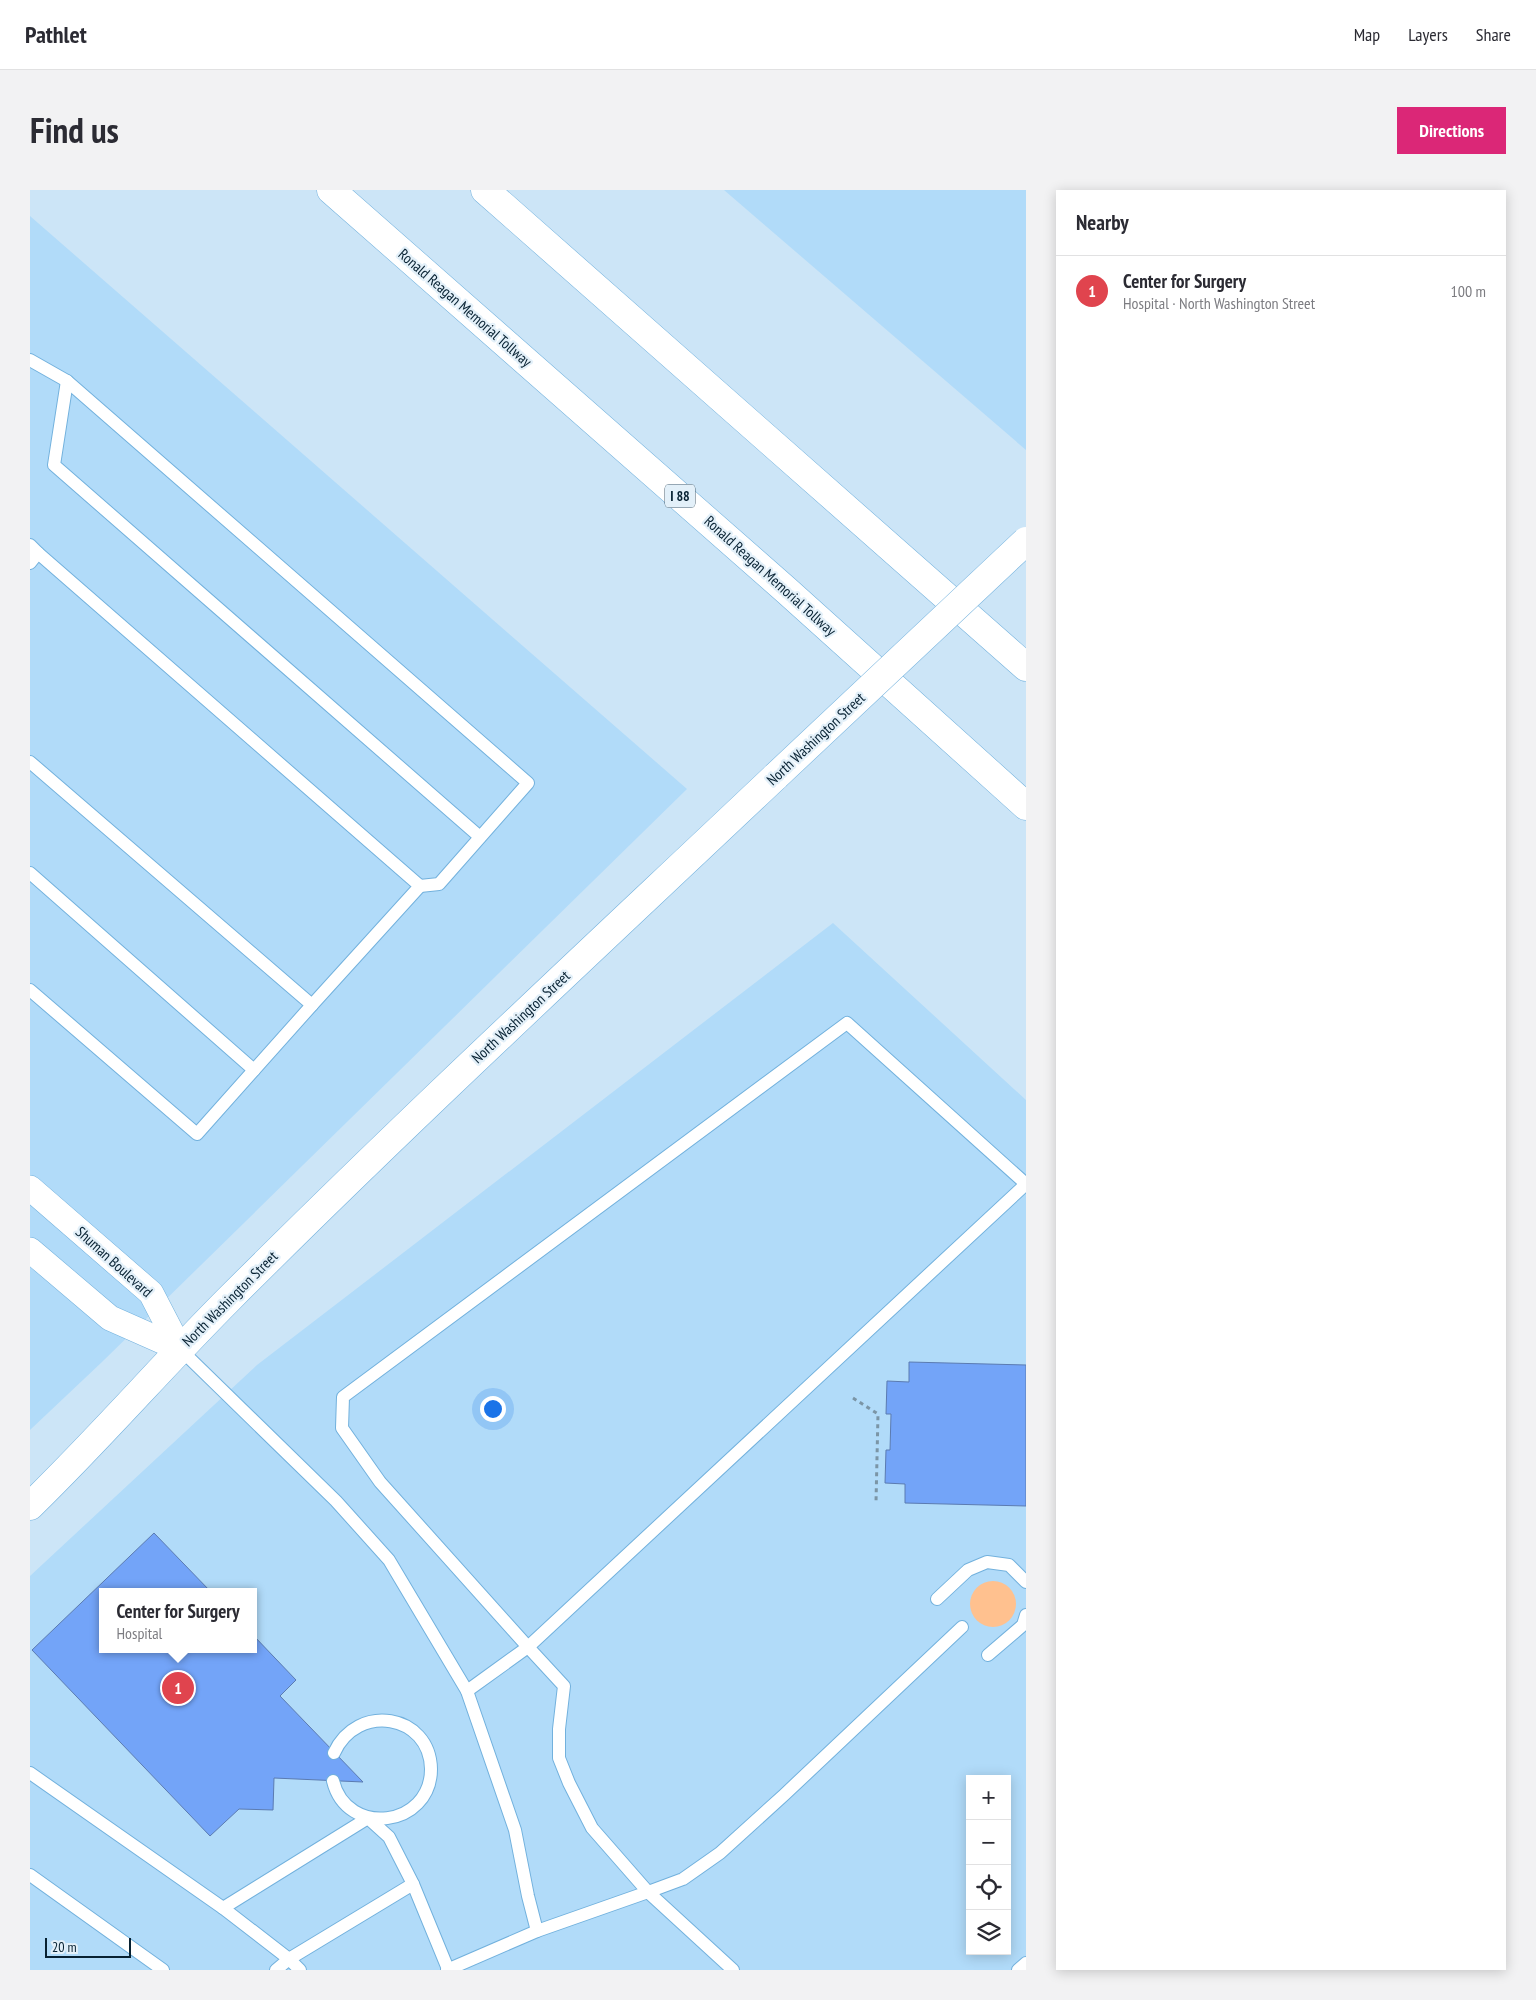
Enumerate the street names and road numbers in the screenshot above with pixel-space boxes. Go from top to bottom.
street label: Ronald Reagan Memorial Tollway [395,244,536,371]
road number: I 88 [665,484,695,508]
street label: Ronald Reagan Memorial Tollway [701,511,840,640]
street label: North Washington Street [763,688,869,789]
street label: North Washington Street [468,966,574,1067]
street label: Shuman Boulevard [72,1222,157,1301]
street label: North Washington Street [178,1247,281,1350]

